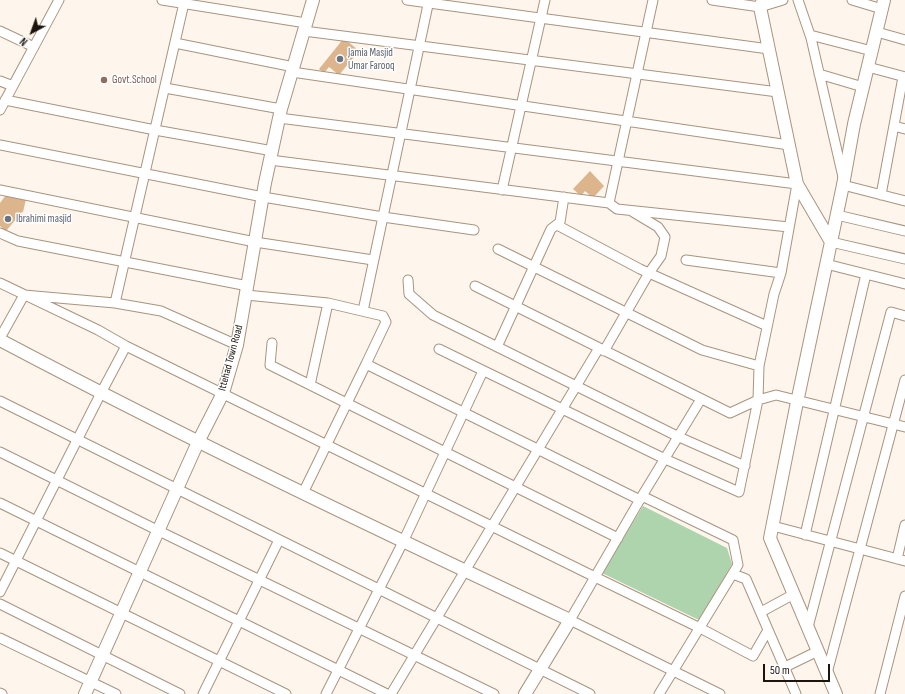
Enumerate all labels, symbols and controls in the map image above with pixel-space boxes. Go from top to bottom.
north arrow [12,12,52,52]
text: N [17,35,30,48]
place label: Jamia Masjid Umar Farooq [348,46,395,72]
marker: Jamia Masjid Umar Farooq [335,54,345,64]
place label: Govt.School [112,73,157,87]
marker: Govt.School [99,75,109,85]
place label: Ibrahimi masjid [16,212,71,226]
marker: Ibrahimi masjid [3,214,13,224]
street label: Ittehad Town Road [216,324,246,392]
scale bar [765,656,832,682]
text: 50 m [770,663,790,678]

